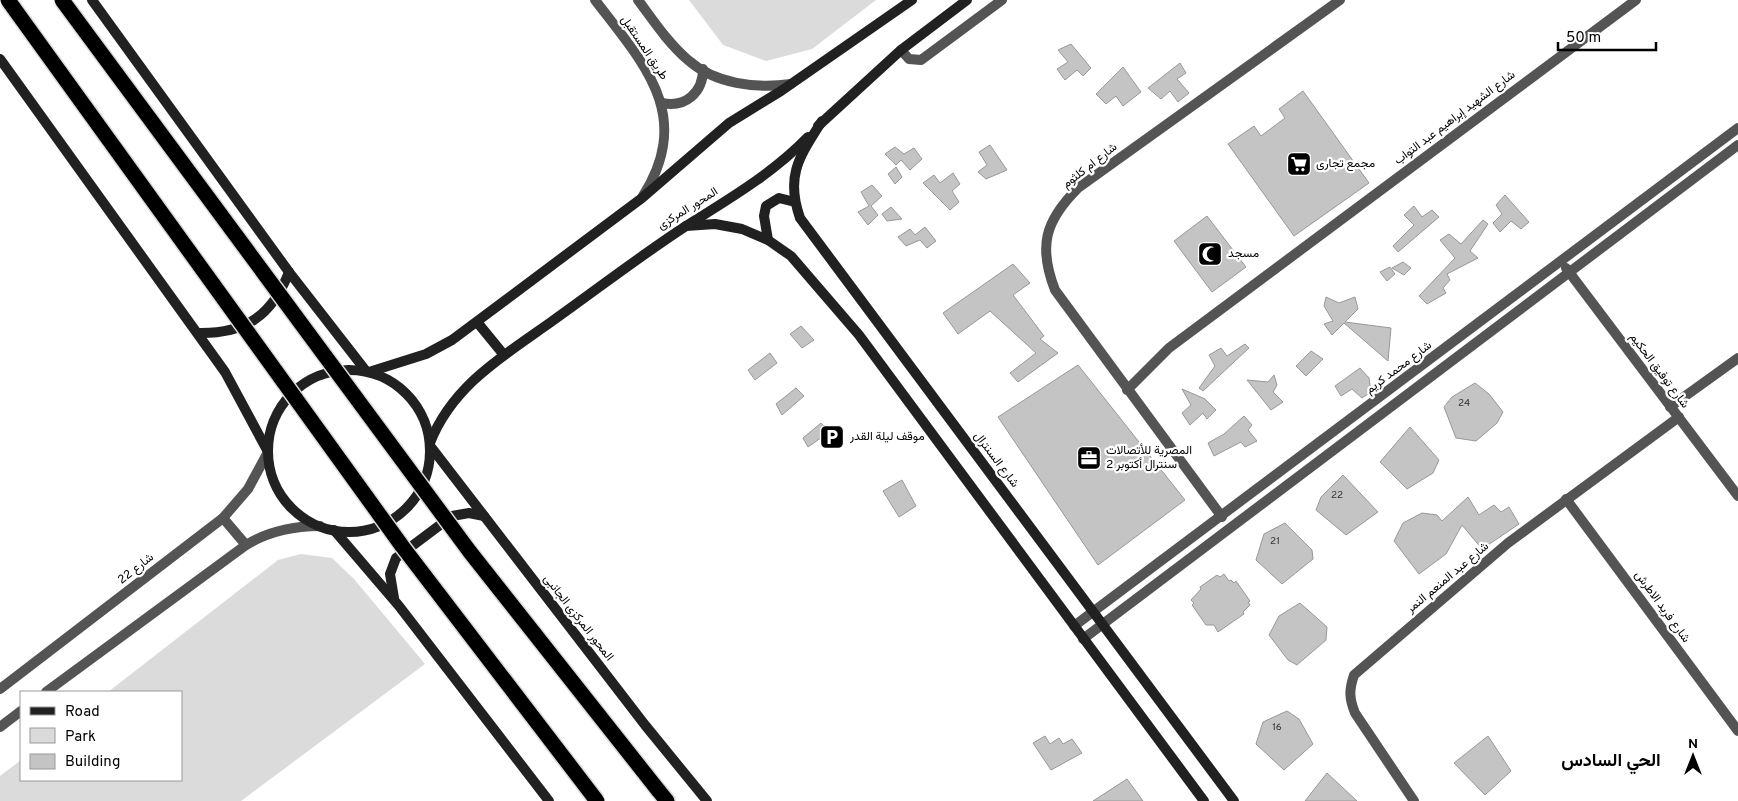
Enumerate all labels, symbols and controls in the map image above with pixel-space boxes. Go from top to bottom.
street label: طريق المستقبل [617,13,672,83]
scale bar [1558,20,1656,52]
text: 50 m [1566,29,1601,48]
street label: شارع الشهيد إبراهيم عبد التواب [1391,67,1519,169]
street label: شارع ام كلثوم [1059,139,1121,193]
supermarket icon: مجمع تجارى [1286,151,1312,177]
place label: مجمع تجارى [1316,156,1375,172]
street label: المحور المركزى [655,184,721,234]
mosque icon: مسجد [1197,241,1223,267]
place label: مسجد [1228,246,1259,262]
street label: شارع توفيق الحكيم [1625,330,1693,412]
street label: شارع محمد كريم [1363,338,1435,398]
house number: 24 [1458,397,1470,410]
parking icon: موقف ليلة القدر [819,424,845,450]
place label: موقف ليلة القدر [849,429,925,445]
street label: شارع السنترال [970,429,1022,491]
place label: المصرية للأتصالات سنترال أكتوبر 2 [1106,443,1192,473]
office icon: المصرية للأتصالات سنترال أكتوبر 2 [1076,445,1102,471]
house number: 22 [1331,489,1343,502]
house number: 21 [1270,535,1280,548]
street label: شارع عبد المنعم النمر [1403,539,1493,618]
street label: شارع 22 [115,550,157,588]
street label: شارع فريد الاطرش [1630,568,1694,646]
street label: المحور المركزى الجانبى [539,572,617,664]
legend [20,691,182,781]
text: Road [65,703,100,722]
house number: 16 [1272,721,1282,734]
text: Park [65,728,96,747]
north arrow [1668,731,1718,781]
text: N [1688,736,1698,753]
district label: الحي السادس [1561,750,1661,775]
text: Building [65,753,120,772]

